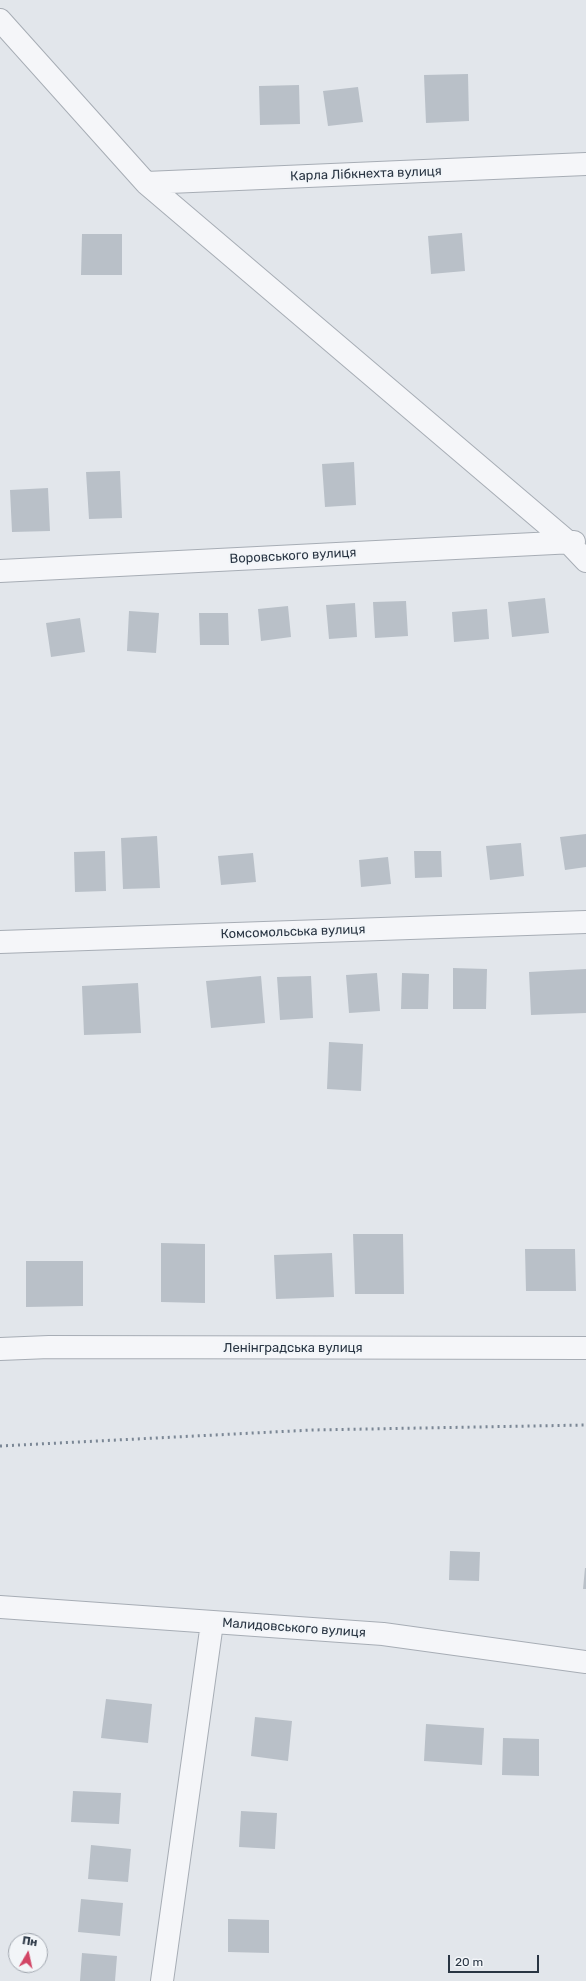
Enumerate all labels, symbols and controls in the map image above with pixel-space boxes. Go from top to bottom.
street label: Карла Лібкнехта вулиця [290,164,442,184]
street label: Воровського вулиця [229,545,357,567]
street label: Комсомольська вулиця [220,922,366,942]
street label: Ленінградська вулиця [223,1340,363,1356]
street label: Малидовського вулиця [222,1615,366,1641]
north arrow [8,1933,48,1973]
text: Пн [21,1934,38,1949]
scale bar [450,1947,541,1973]
text: 20 m [455,1955,483,1969]

